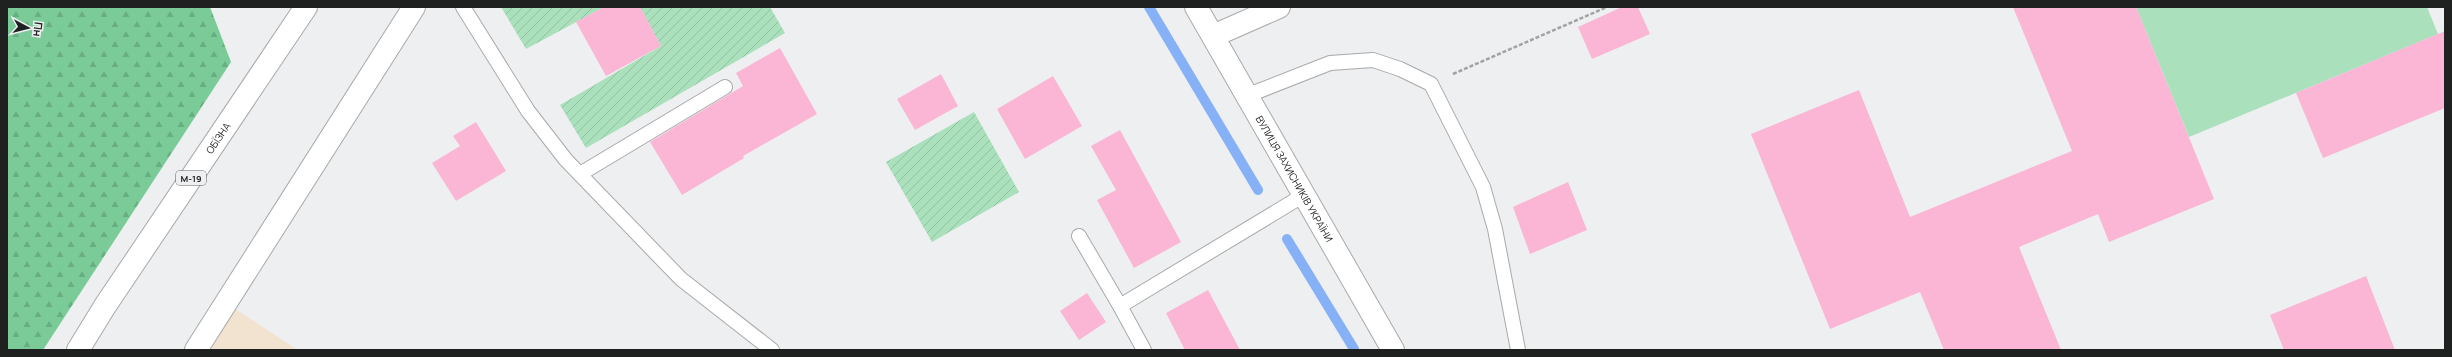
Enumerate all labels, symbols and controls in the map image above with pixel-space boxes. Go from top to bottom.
north arrow [8,8,48,48]
text: Пн [30,21,47,38]
street label: ВУЛИЦЯ ЗАХИСНИКІВ УКРАЇНИ [1253,113,1337,245]
street label: ОБЇЗНА [202,119,234,156]
road number: М-19 [176,171,206,185]

